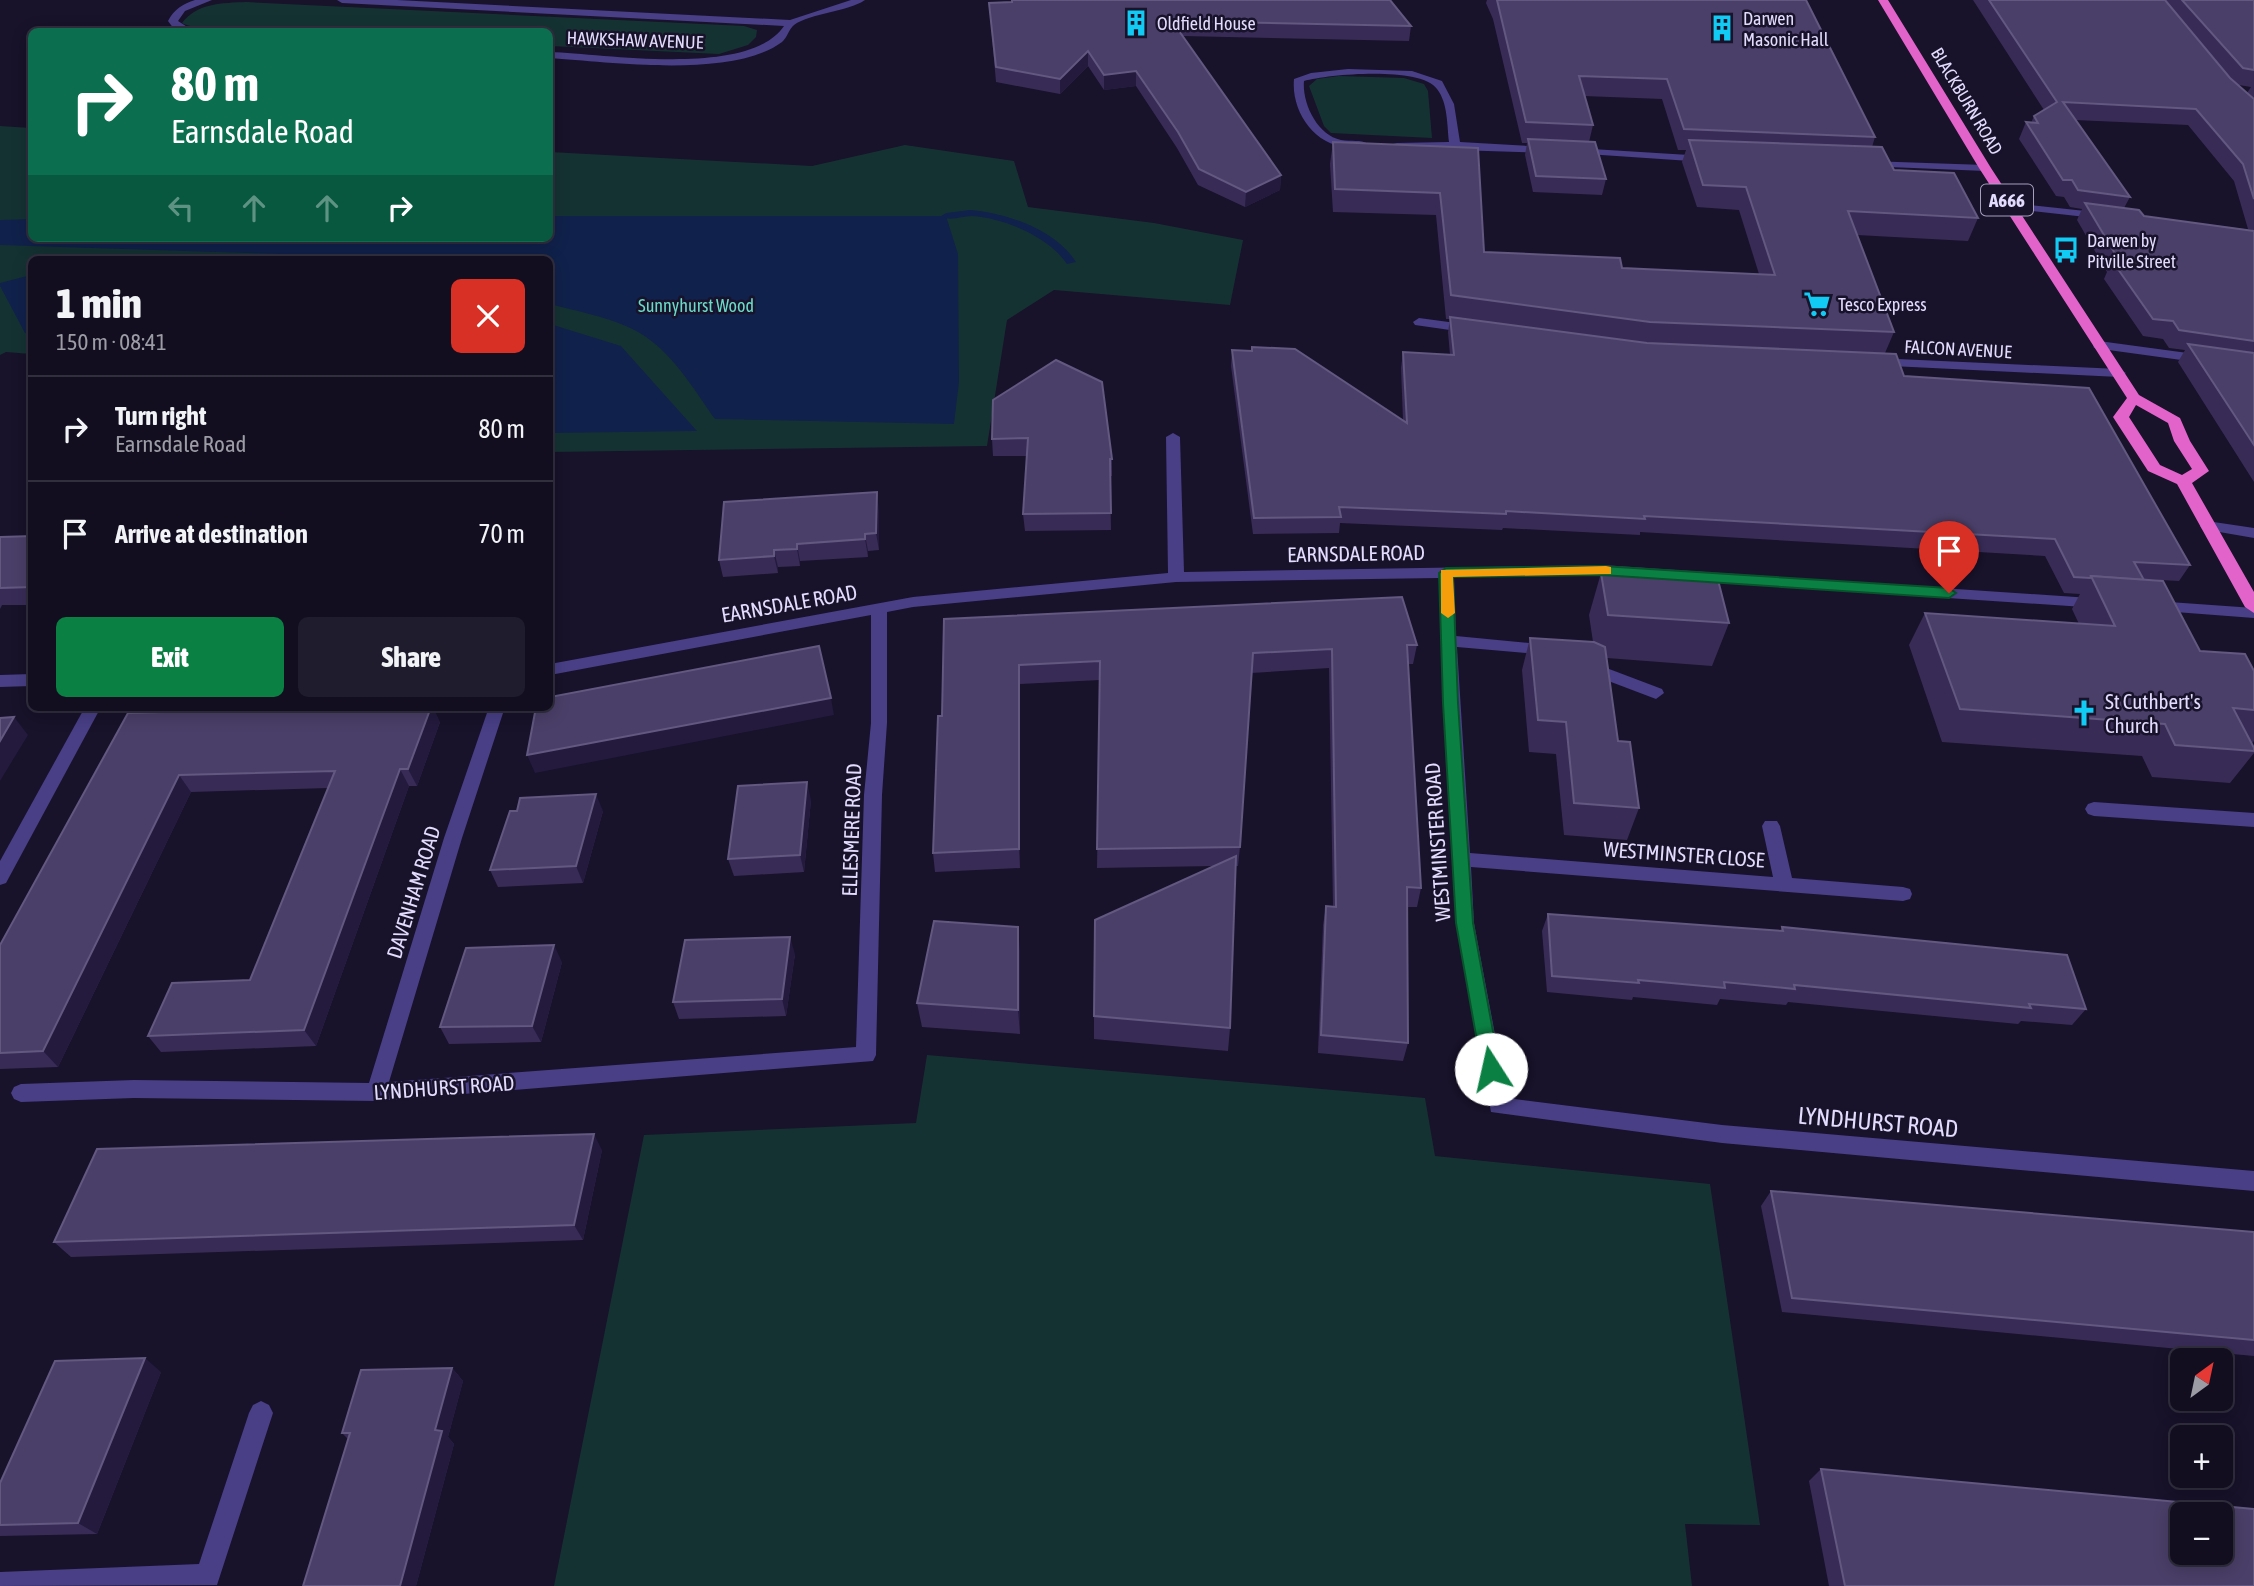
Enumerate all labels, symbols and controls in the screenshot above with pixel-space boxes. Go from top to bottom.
building icon: Oldfield House [1121,8,1151,38]
place label: Darwen Masonic Hall [1743,8,1829,50]
place label: Oldfield House [1157,13,1256,34]
building icon: Darwen Masonic Hall [1707,13,1737,43]
street label: HAWKSHAW AVENUE [566,27,704,53]
street label: BLACKBURN ROAD [1927,44,2007,158]
text: 80 m [171,55,259,111]
icon: right [56,56,147,147]
text: Earnsdale Road [171,113,354,150]
road number: A666 [1981,184,2033,216]
icon: left [162,189,200,227]
icon: ahead [235,189,273,227]
icon: ahead [308,189,346,227]
icon: right [381,189,419,227]
place label: Darwen by Pitville Street [2087,230,2176,272]
bus stop icon: Darwen by Pitville Street [2051,235,2081,265]
text: 1 min [56,279,142,327]
button: close [451,279,525,353]
supermarket icon: Tesco Express [1802,289,1832,319]
place label: Tesco Express [1838,294,1927,315]
park label: Sunnyhurst Wood [638,295,754,316]
text: 150 m · 08:41 [56,329,167,355]
street label: FALCON AVENUE [1904,336,2013,362]
text: Turn right [115,401,206,431]
icon: right [56,410,94,448]
text: 80 m [478,414,525,444]
text: Earnsdale Road [115,431,247,457]
icon: arrive [56,515,94,553]
text: Arrive at destination [115,519,308,549]
text: 70 m [478,519,525,549]
pin [1919,521,1979,593]
icon: arrive [1930,532,1968,570]
street label: EARNSDALE ROAD [1287,540,1425,566]
street label: EARNSDALE ROAD [719,579,859,627]
button: Exit [56,617,284,697]
button: Share [298,617,525,697]
place label: St Cuthbert's Church [2105,689,2201,737]
church icon: St Cuthbert's Church [2069,698,2099,728]
street label: WESTMINSTER ROAD [1419,762,1455,922]
street label: ELLESMERE ROAD [837,763,865,897]
street label: DAVENHAM ROAD [381,823,445,961]
street label: WESTMINSTER CLOSE [1603,836,1765,872]
position arrow [1454,1032,1528,1106]
street label: LYNDHURST ROAD [373,1070,515,1104]
street label: LYNDHURST ROAD [1797,1102,1959,1142]
north arrow [2170,1348,2233,1410]
map controls [2170,1348,2233,1565]
button: + [2170,1425,2233,1488]
button: − [2170,1502,2233,1565]

